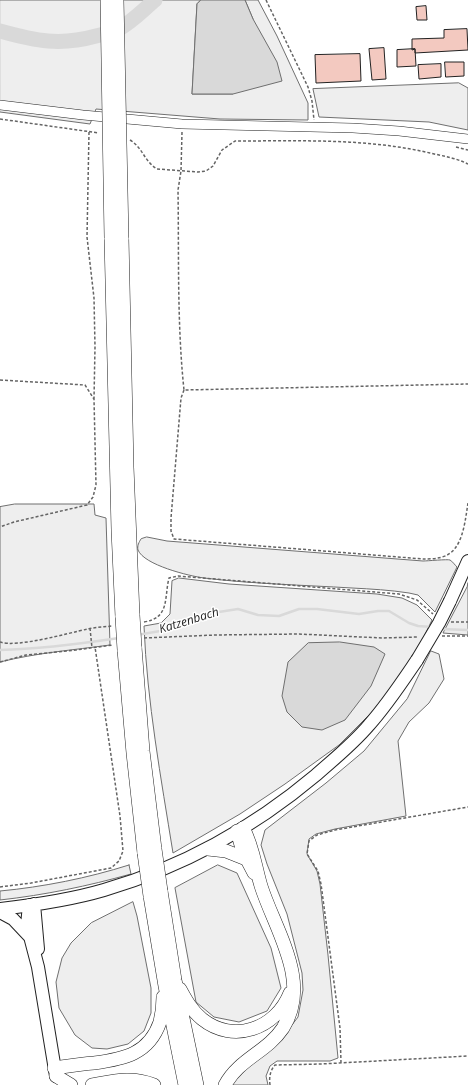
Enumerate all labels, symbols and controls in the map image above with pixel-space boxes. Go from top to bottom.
water label: Katzenbach [157,605,221,637]

